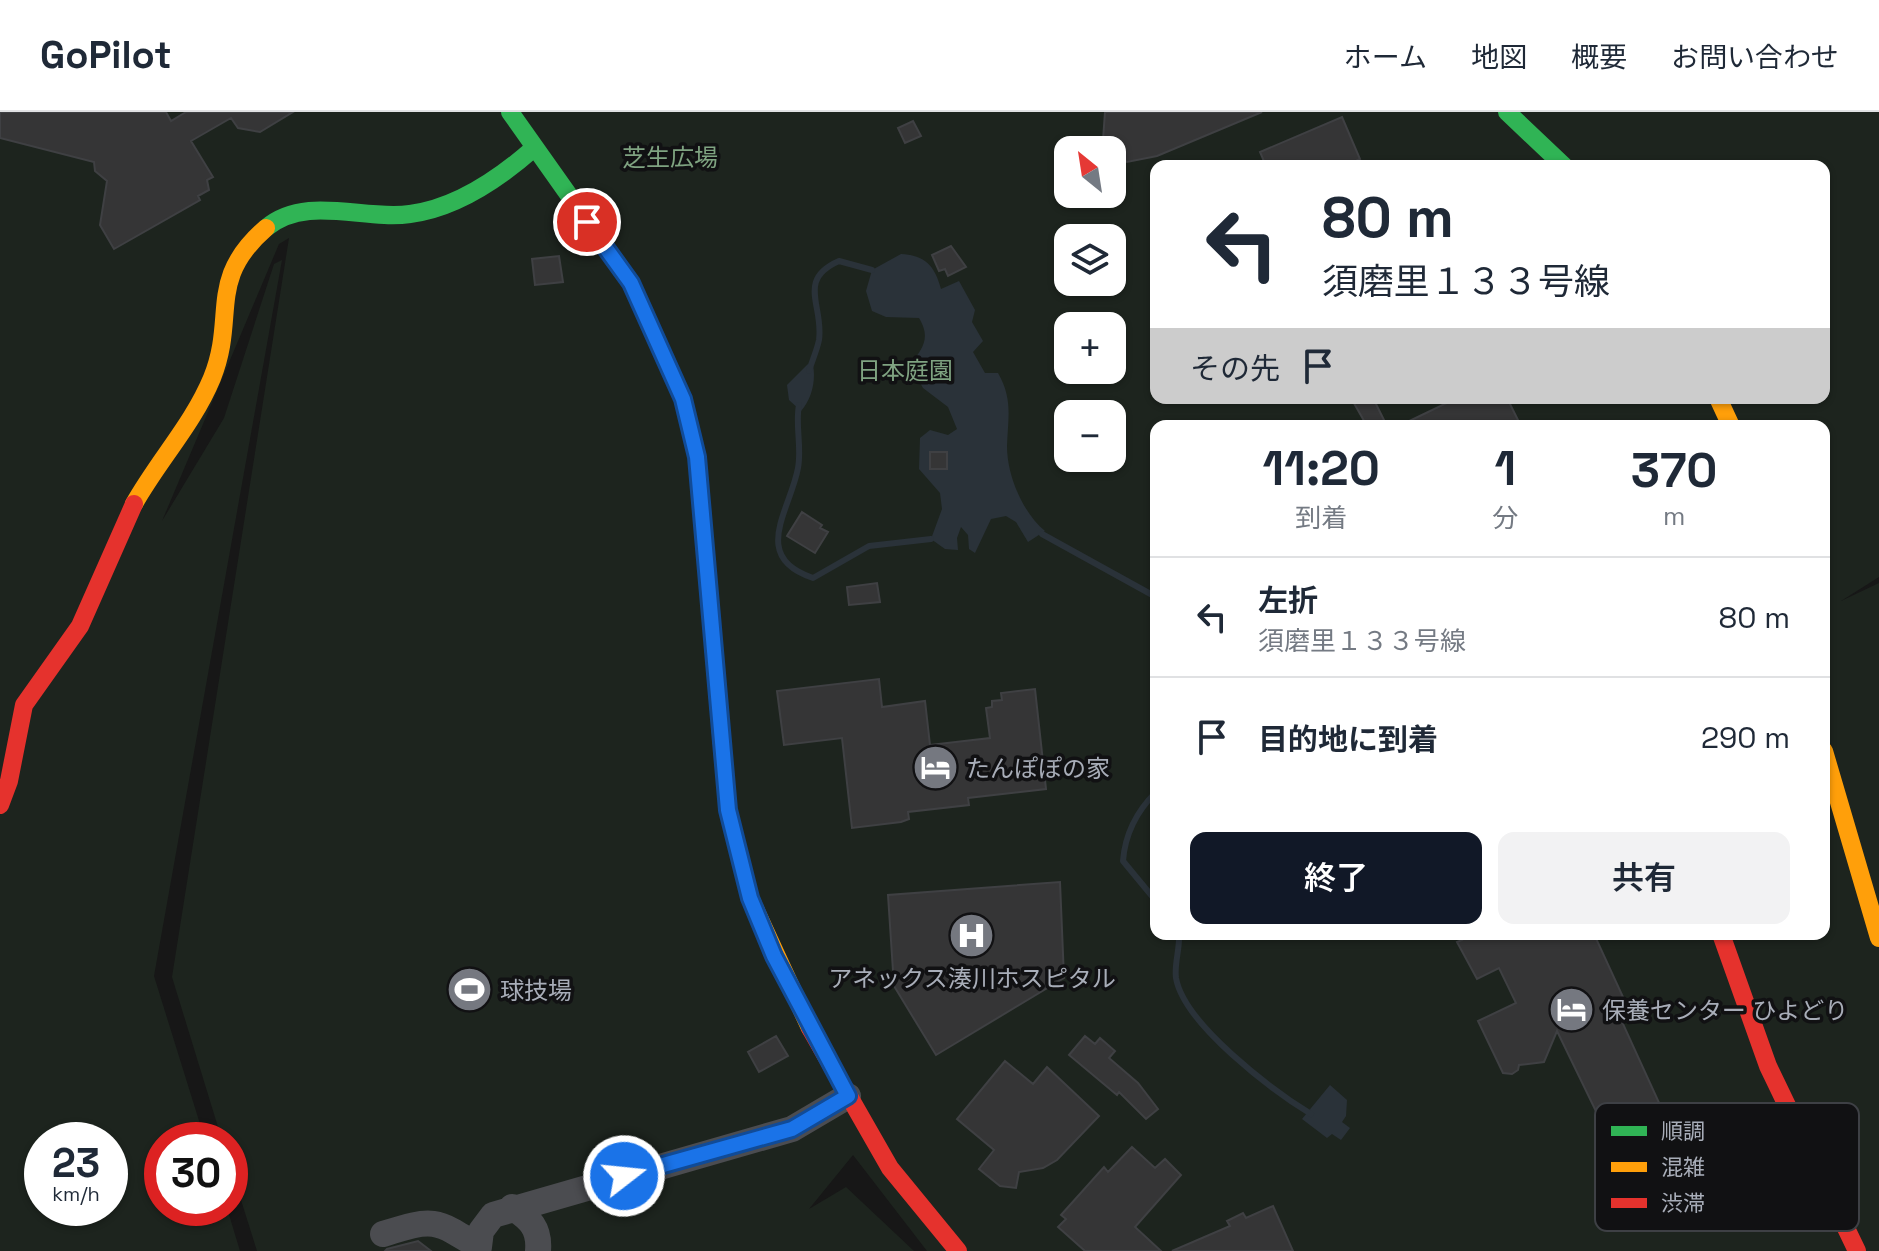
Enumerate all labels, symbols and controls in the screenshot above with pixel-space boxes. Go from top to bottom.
text: GoPilot [40,31,172,79]
text: ホーム [1344,39,1427,75]
text: 地図 [1471,39,1527,75]
text: 概要 [1571,39,1627,75]
text: お問い合わせ [1671,39,1839,75]
north arrow [1054,136,1126,208]
map controls [1054,136,1126,472]
park label: 芝生広場 [622,142,718,173]
text: 80 m [1322,182,1454,253]
pin [553,188,621,256]
icon: left [1190,192,1294,296]
icon: arrive [565,200,609,244]
button: layers [1054,224,1126,296]
text: 須磨里１３３号線 [1322,259,1610,305]
button: + [1054,312,1126,384]
icon: arrive [1296,344,1340,388]
text: その先 [1190,349,1280,388]
park label: 日本庭園 [857,355,953,386]
button: − [1054,400,1126,472]
text: 11:20 [1262,438,1380,499]
text: 1 [1494,438,1516,499]
text: 370 [1631,440,1717,501]
text: m [1663,499,1685,533]
text: 到着 [1295,501,1347,535]
text: 分 [1492,501,1518,535]
text: 左折 [1258,581,1318,620]
icon: left [1190,595,1234,639]
text: 80 m [1719,598,1790,637]
text: 須磨里１３３号線 [1258,624,1466,658]
icon: arrive [1190,715,1234,759]
text: 290 m [1701,718,1790,757]
text: 目的地に到着 [1258,720,1438,759]
hotel icon: たんぽぽの家 [911,744,959,792]
place label: たんぽぽの家 [966,753,1110,784]
button: 終了 [1190,832,1482,924]
button: 共有 [1498,832,1790,924]
hospital icon: アネックス湊川ホスピタル [948,912,996,960]
place label: アネックス湊川ホスピタル [828,963,1116,994]
sports icon: 球技場 [445,966,493,1014]
place label: 球技場 [500,975,572,1006]
hotel icon: 保養センター ひよどり [1547,986,1595,1034]
place label: 保養センター ひよどり [1602,995,1848,1026]
legend [1595,1103,1859,1231]
text: 順調 [1661,1117,1705,1145]
speed limit sign: 30 [144,1122,248,1226]
position arrow [582,1134,666,1218]
text: 23 [52,1138,100,1189]
text: 混雑 [1661,1153,1705,1181]
text: km/h [52,1181,100,1207]
text: 渋滞 [1661,1189,1705,1217]

